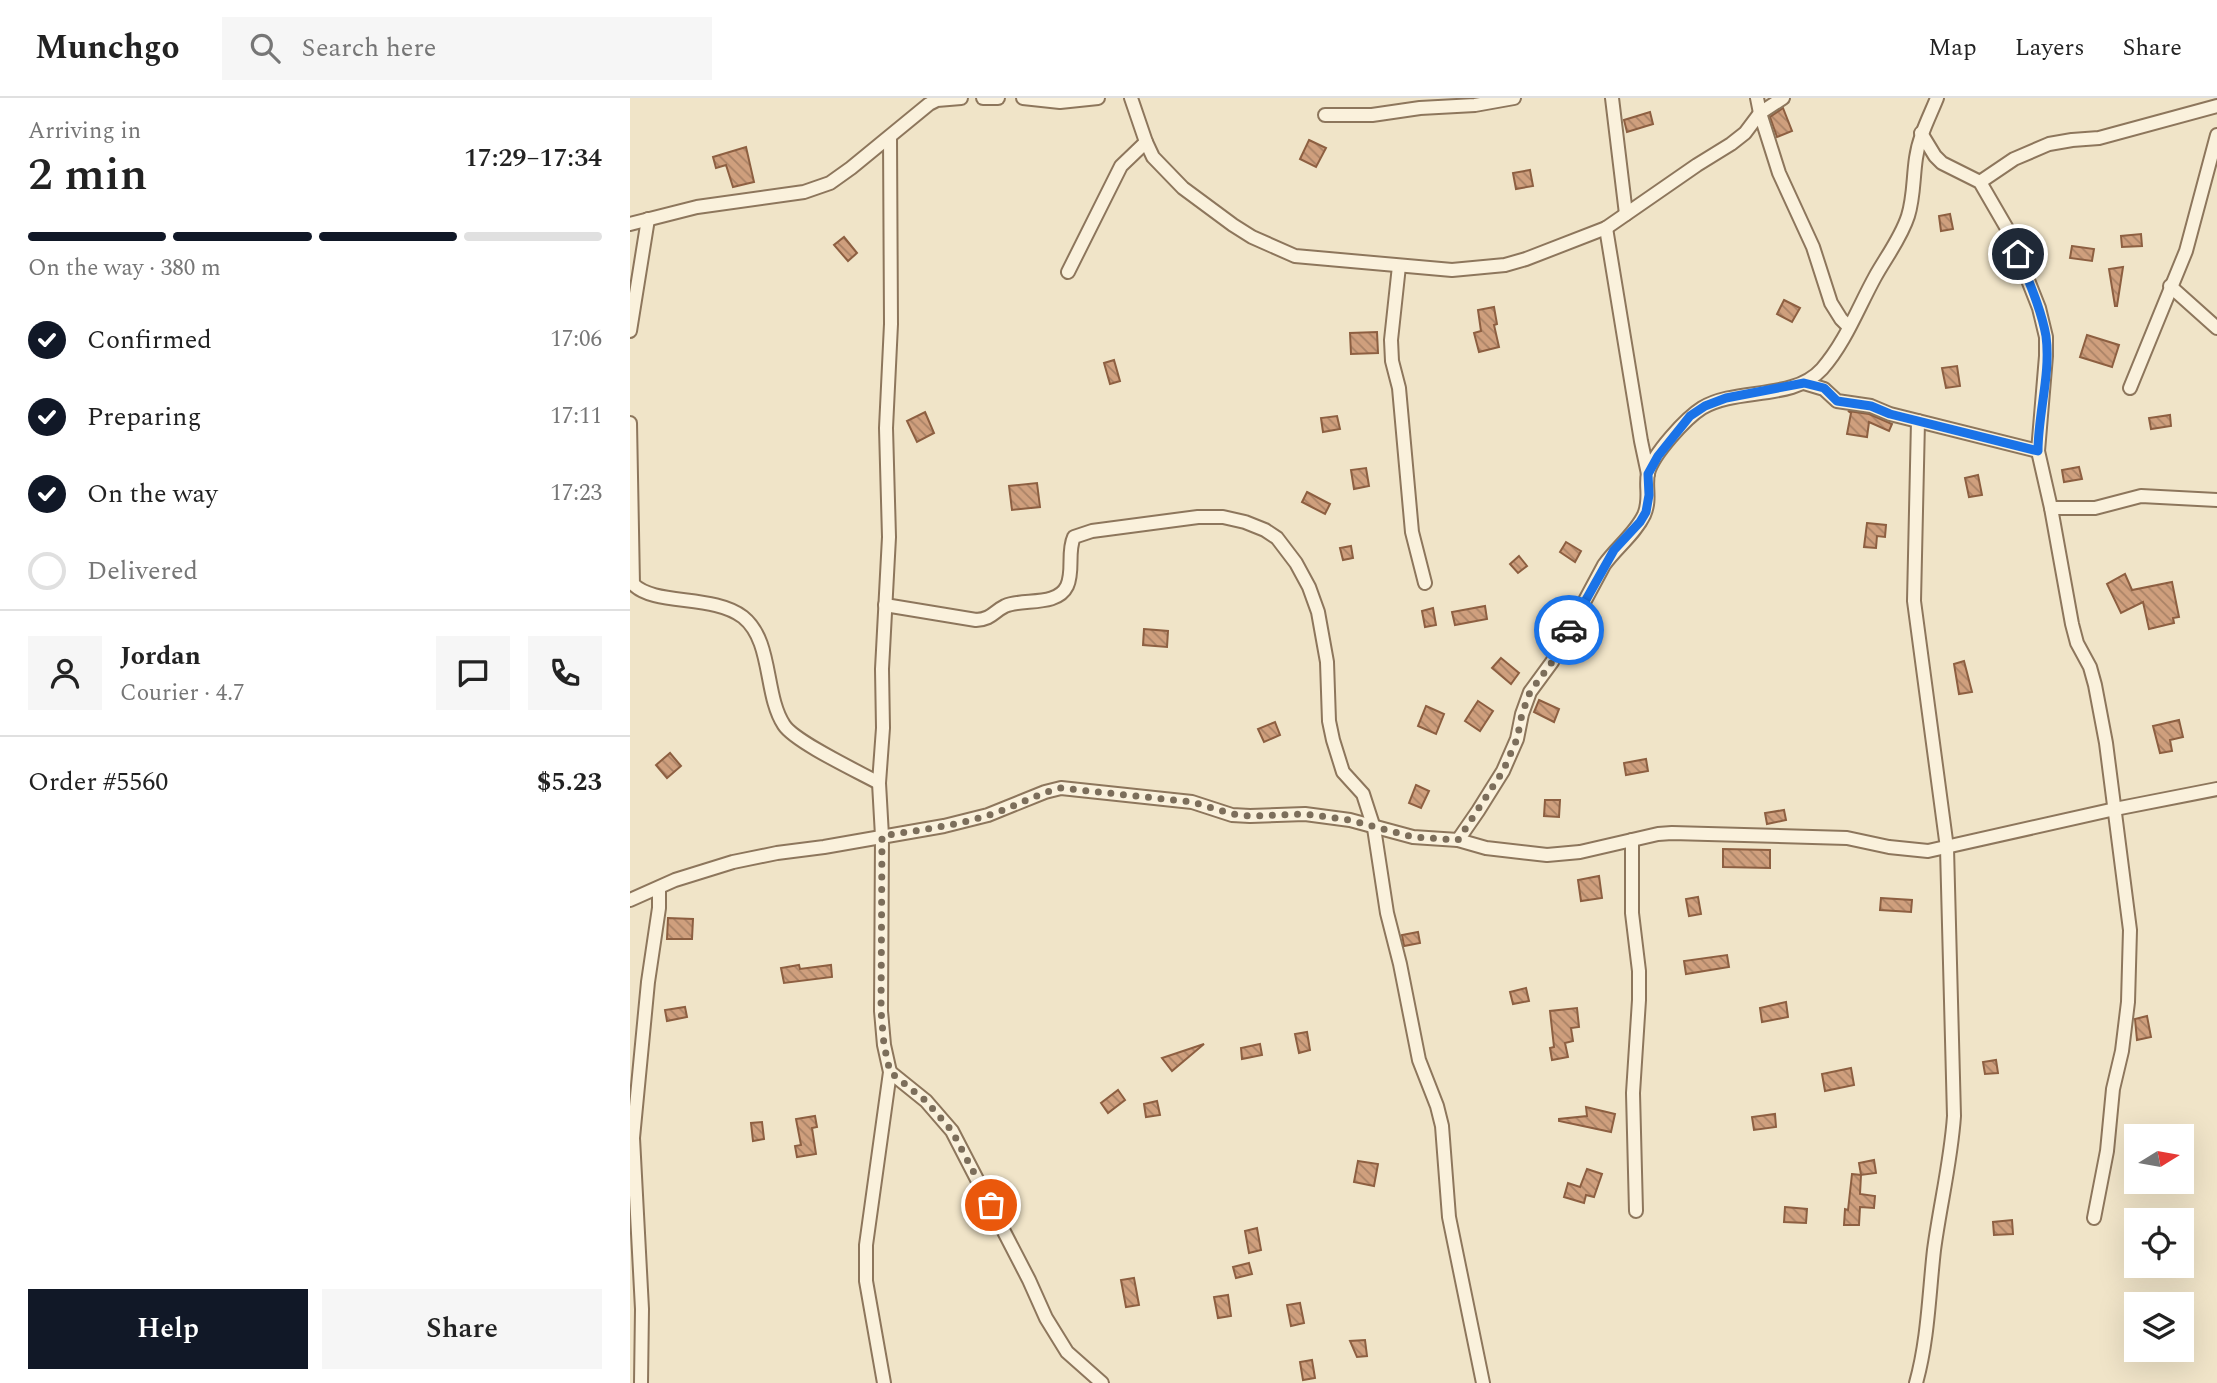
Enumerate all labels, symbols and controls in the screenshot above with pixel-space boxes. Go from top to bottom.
search box [222,17,712,80]
text: Munchgo [35,23,180,73]
text: Search here [302,28,436,68]
icon: search [246,29,284,67]
text: Map [1928,30,1977,66]
text: Layers [2015,30,2085,66]
text: Share [2123,30,2182,66]
text: Arriving in [28,114,141,149]
text: 17:29–17:34 [464,138,602,178]
text: 2 min [28,140,147,210]
pin [1988,224,2048,284]
icon: home [1999,235,2037,273]
text: On the way · 380 m [28,251,221,286]
text: Confirmed [87,320,212,360]
icon: check [28,321,66,359]
text: 17:06 [550,322,602,357]
text: Preparing [87,397,201,437]
icon: check [28,398,66,436]
text: 17:11 [550,399,602,434]
text: On the way [87,474,218,514]
icon: check [28,475,66,513]
text: 17:23 [550,476,602,511]
text: Delivered [87,551,198,591]
courier [1534,595,1604,665]
icon: car [1550,611,1588,649]
button: person [28,636,102,710]
text: Jordan [120,636,201,676]
button: chat [436,636,510,710]
button: phone [528,636,602,710]
text: Courier · 4.7 [120,676,245,711]
text: Order #5560 [28,762,168,802]
text: $5.23 [537,762,602,802]
north arrow [2124,1124,2194,1194]
map controls [2124,1124,2194,1362]
pin [961,1175,1021,1235]
icon: bag [972,1186,1010,1224]
button: locate [2124,1208,2194,1278]
button: Help [28,1289,308,1369]
button: Share [322,1289,602,1369]
button: layers [2124,1292,2194,1362]

